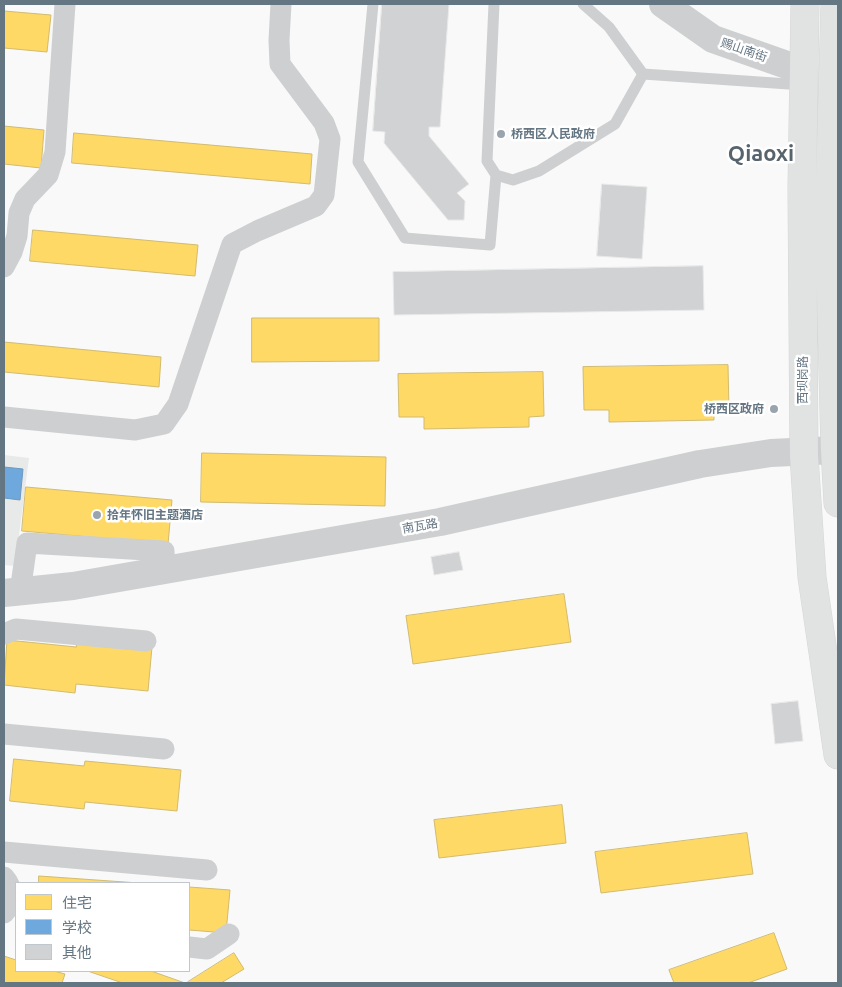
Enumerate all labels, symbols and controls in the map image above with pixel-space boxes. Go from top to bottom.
street label: 赐山南街 [719,35,769,65]
place label: 桥西区人民政府 [511,127,595,141]
marker: 桥西区人民政府 [495,128,507,140]
district label: Qiaoxi [728,141,794,167]
street label: 西坝岗路 [796,356,810,404]
place label: 桥西区政府 [704,402,764,416]
marker: 桥西区政府 [768,403,780,415]
place label: 拾年怀旧主题酒店 [107,508,203,522]
marker: 拾年怀旧主题酒店 [91,509,103,521]
street label: 南瓦路 [401,516,439,536]
legend [15,882,190,972]
text: 住宅 [62,894,92,911]
text: 学校 [62,919,92,936]
text: 其他 [62,944,92,961]

